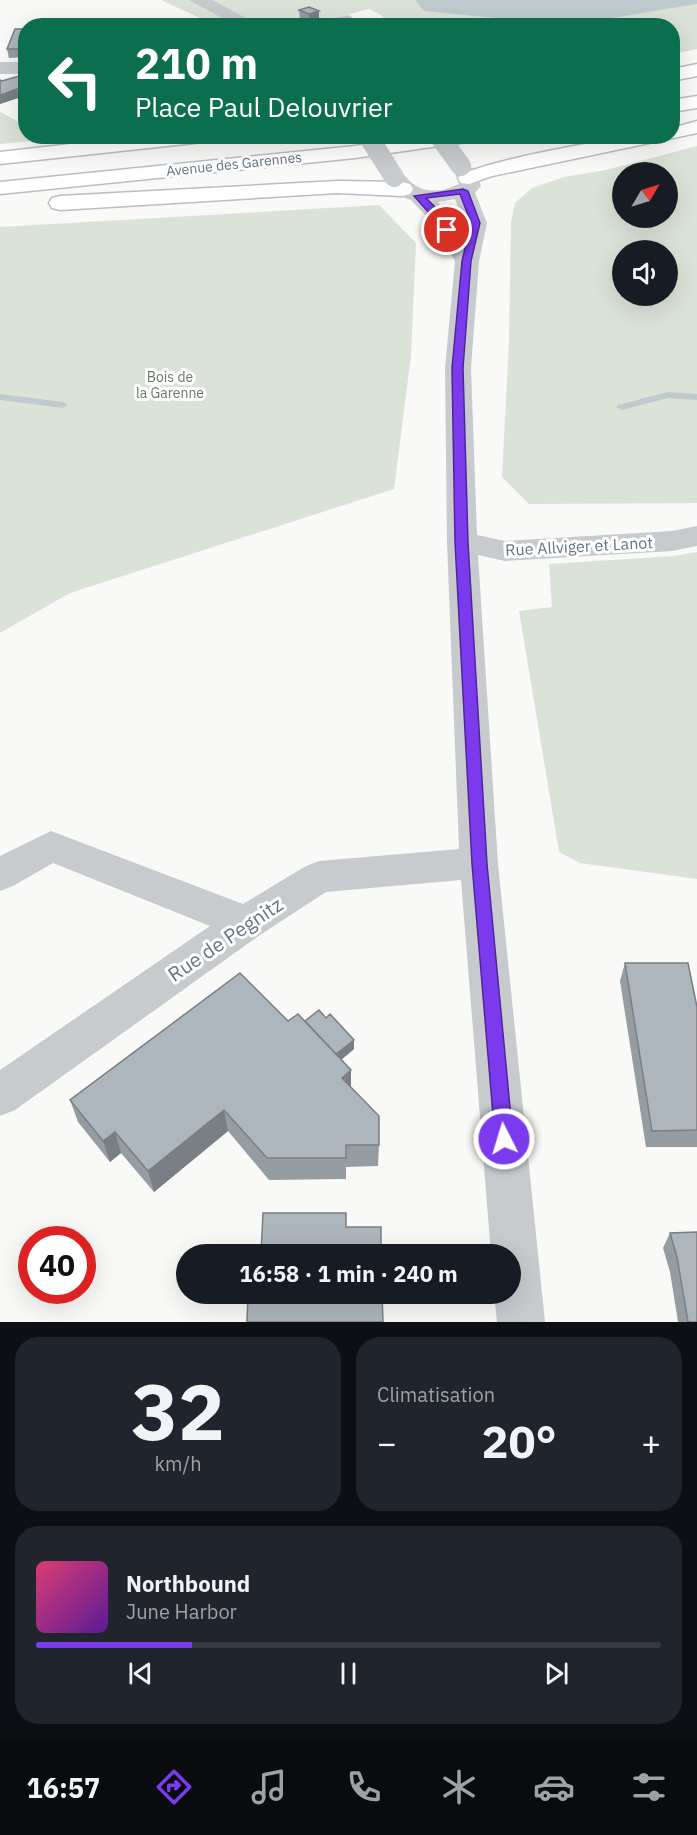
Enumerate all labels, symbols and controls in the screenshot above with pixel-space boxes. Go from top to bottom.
text: 210 m [135,36,258,91]
icon: left [36,42,114,120]
text: Place Paul Delouvrier [135,89,393,124]
street label: Avenue des Garennes [165,148,303,180]
north arrow [612,162,678,228]
map controls [612,162,678,306]
pin [421,204,472,255]
icon: arrive [430,213,463,246]
button: sound [612,240,678,306]
park label: Bois de la Garenne [136,368,204,402]
street label: Rue Allviger et Lanot [505,532,653,560]
street label: Rue de Pegnitz [162,891,288,987]
position arrow [472,1107,536,1171]
speed limit sign: 40 [18,1226,96,1304]
text: 16:58 · 1 min · 240 m [239,1259,458,1288]
text: 32 [131,1360,225,1461]
text: Climatisation [377,1381,495,1408]
text: 20° [481,1412,557,1470]
text: − [377,1421,397,1464]
text: + [641,1421,661,1464]
text: km/h [154,1450,202,1477]
text: Northbound [126,1569,250,1598]
text: June Harbor [126,1598,237,1625]
icon: previous [124,1657,157,1690]
icon: pause [332,1657,365,1690]
icon: next [540,1657,573,1690]
icon: directions [153,1766,195,1808]
icon: music [248,1766,290,1808]
icon: phone [343,1766,385,1808]
icon: climate [438,1766,480,1808]
icon: car [533,1766,575,1808]
icon: filters [628,1766,670,1808]
text: 16:57 [27,1770,100,1805]

